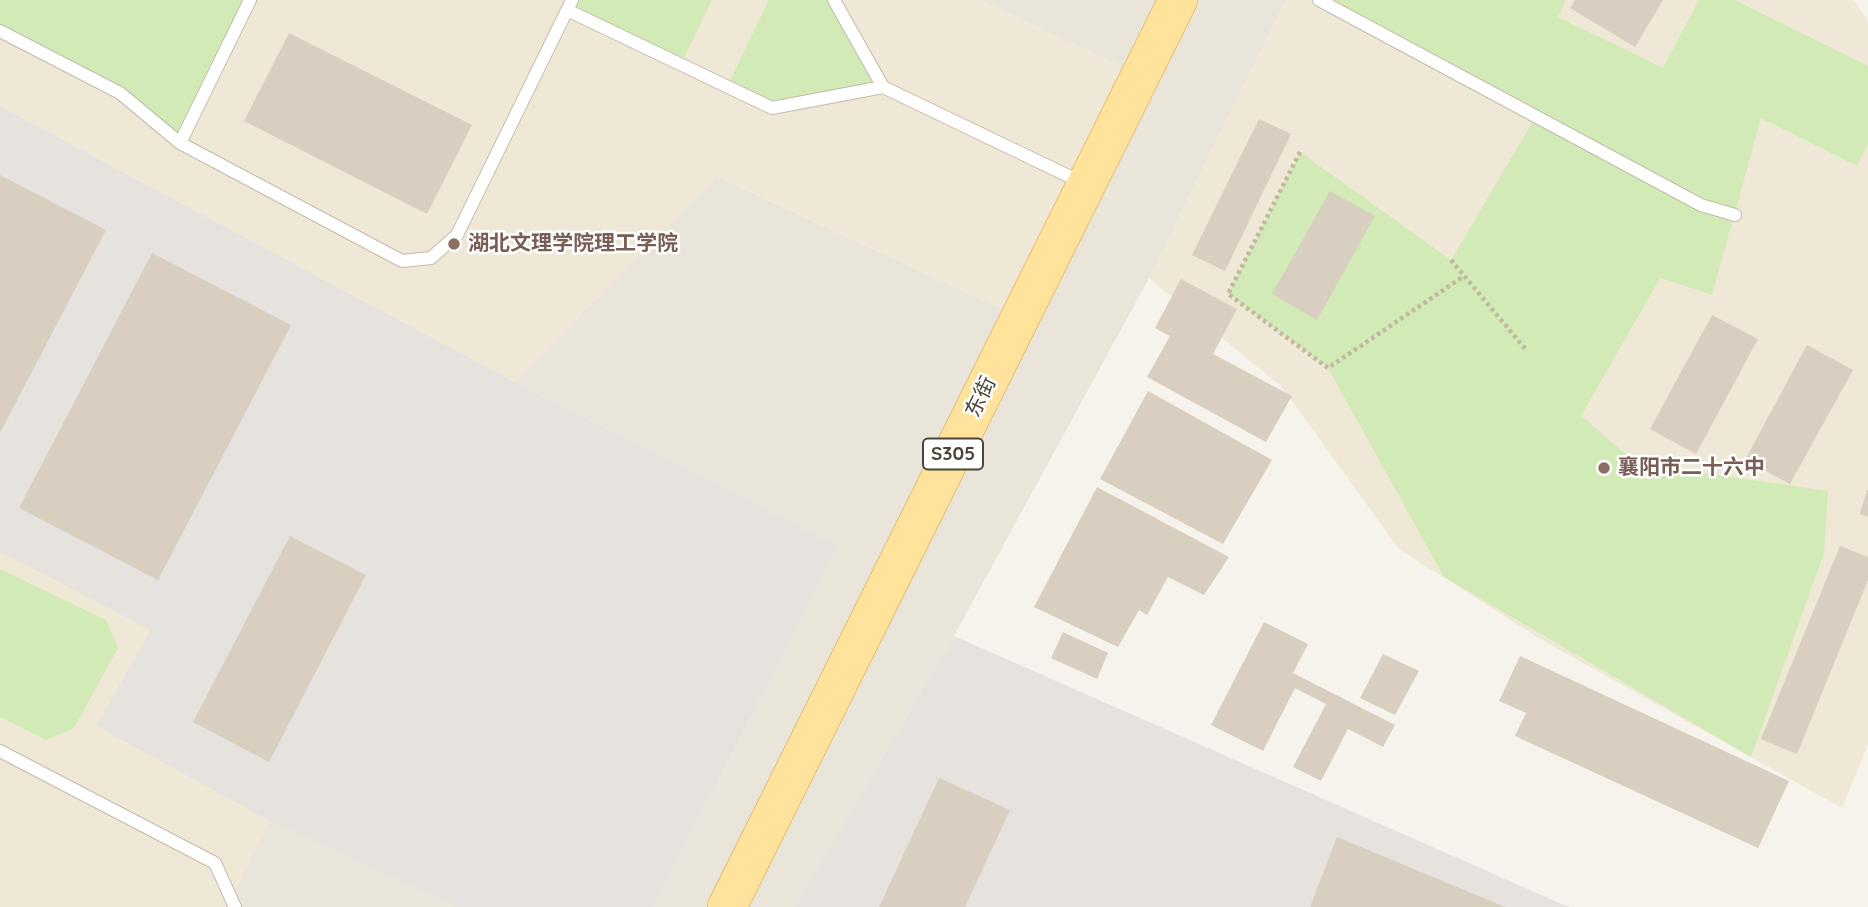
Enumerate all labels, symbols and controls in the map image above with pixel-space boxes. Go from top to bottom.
place label: 湖北文理学院理工学院 [468,231,678,257]
marker: 湖北文理学院理工学院 [446,236,462,252]
street label: 东街 [960,373,1002,421]
road number: S305 [923,438,983,470]
place label: 襄阳市二十六中 [1618,455,1765,481]
marker: 襄阳市二十六中 [1596,460,1612,476]

